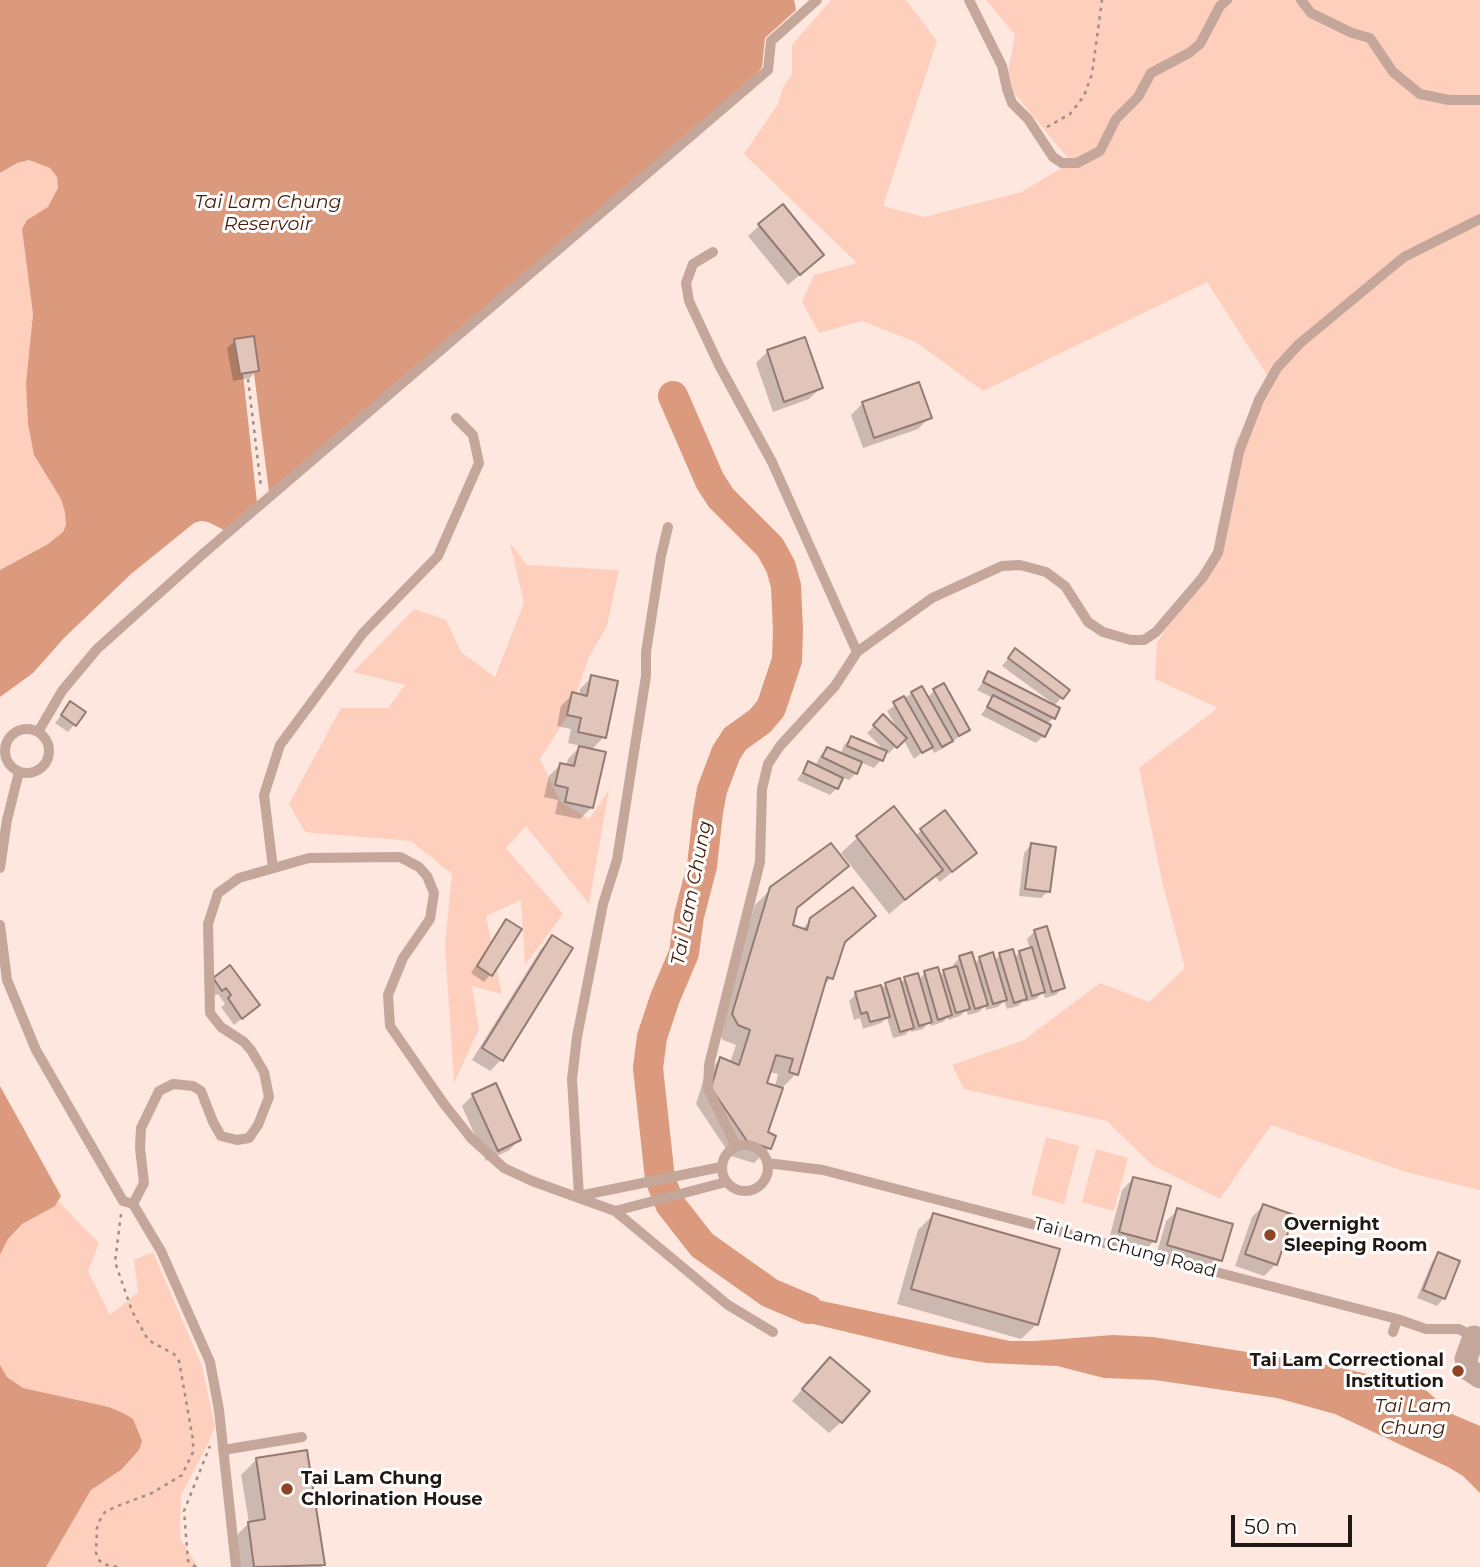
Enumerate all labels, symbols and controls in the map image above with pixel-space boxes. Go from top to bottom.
water label: Tai Lam Chung Reservoir [194,191,342,235]
water label: Tai Lam Chung [667,819,717,967]
street label: Tai Lam Chung Road [1031,1213,1219,1283]
place label: Overnight Sleeping Room [1284,1214,1427,1256]
marker: Overnight Sleeping Room [1262,1227,1278,1243]
place label: Tai Lam Correctional Institution [1250,1350,1444,1392]
marker: Tai Lam Correctional Institution [1450,1363,1466,1379]
water label: Tai Lam Chung [1375,1395,1451,1439]
place label: Tai Lam Chung Chlorination House [301,1468,483,1510]
marker: Tai Lam Chung Chlorination House [279,1481,295,1497]
scale bar [1235,1500,1356,1544]
text: 50 m [1244,1514,1298,1539]

